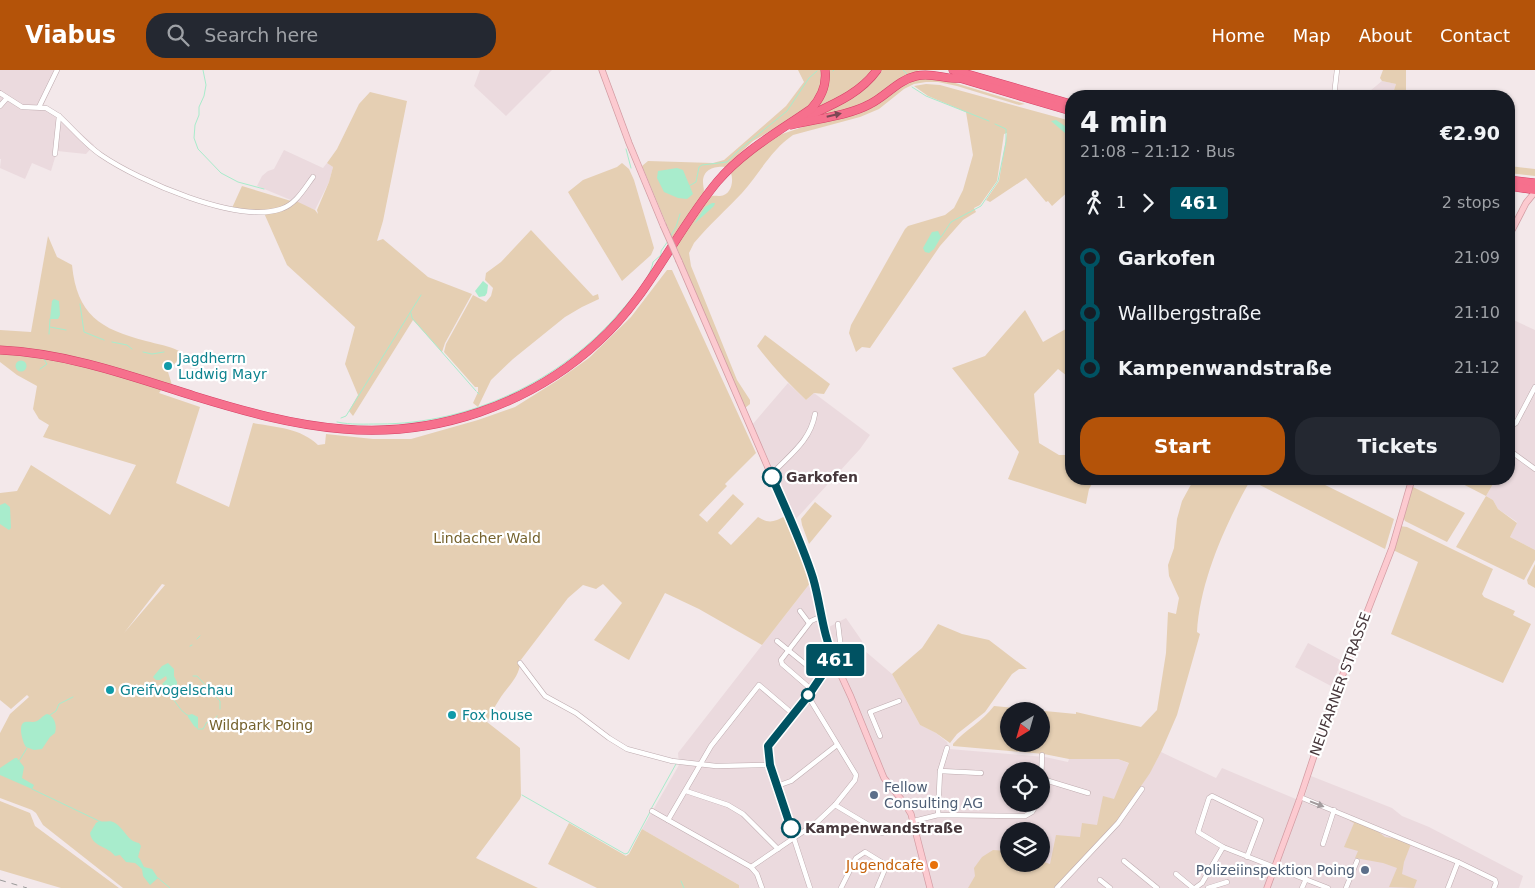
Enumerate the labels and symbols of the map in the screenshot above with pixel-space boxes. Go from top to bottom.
one-way arrow [827,111,842,119]
place label: Jagdherrn Ludwig Mayr [177,350,267,382]
marker: Jagdherrn Ludwig Mayr [162,360,174,372]
marker: Garkofen [762,467,782,487]
place label: Garkofen [786,469,858,485]
park label: Lindacher Wald [433,530,541,546]
street label: NEUFARNER STRASSE [1306,610,1374,758]
line badge: 461 [806,644,864,676]
place label: Greifvogelschau [120,682,233,698]
marker: Greifvogelschau [104,684,116,696]
unlabelled marker [801,688,815,702]
north arrow [1000,702,1050,752]
place label: Fox house [462,707,533,723]
marker: Fox house [446,709,458,721]
park label: Wildpark Poing [209,717,313,733]
place label: Fellow Consulting AG [884,779,983,811]
marker: Fellow Consulting AG [868,789,880,801]
one-way arrow [1310,800,1325,808]
marker: Kampenwandstraße [781,818,801,838]
place label: Kampenwandstraße [805,820,963,836]
place label: Jugendcafe [845,857,924,873]
marker: Jugendcafe [928,859,940,871]
place label: Polizeiinspektion Poing [1196,862,1355,878]
marker: Polizeiinspektion Poing [1359,864,1371,876]

